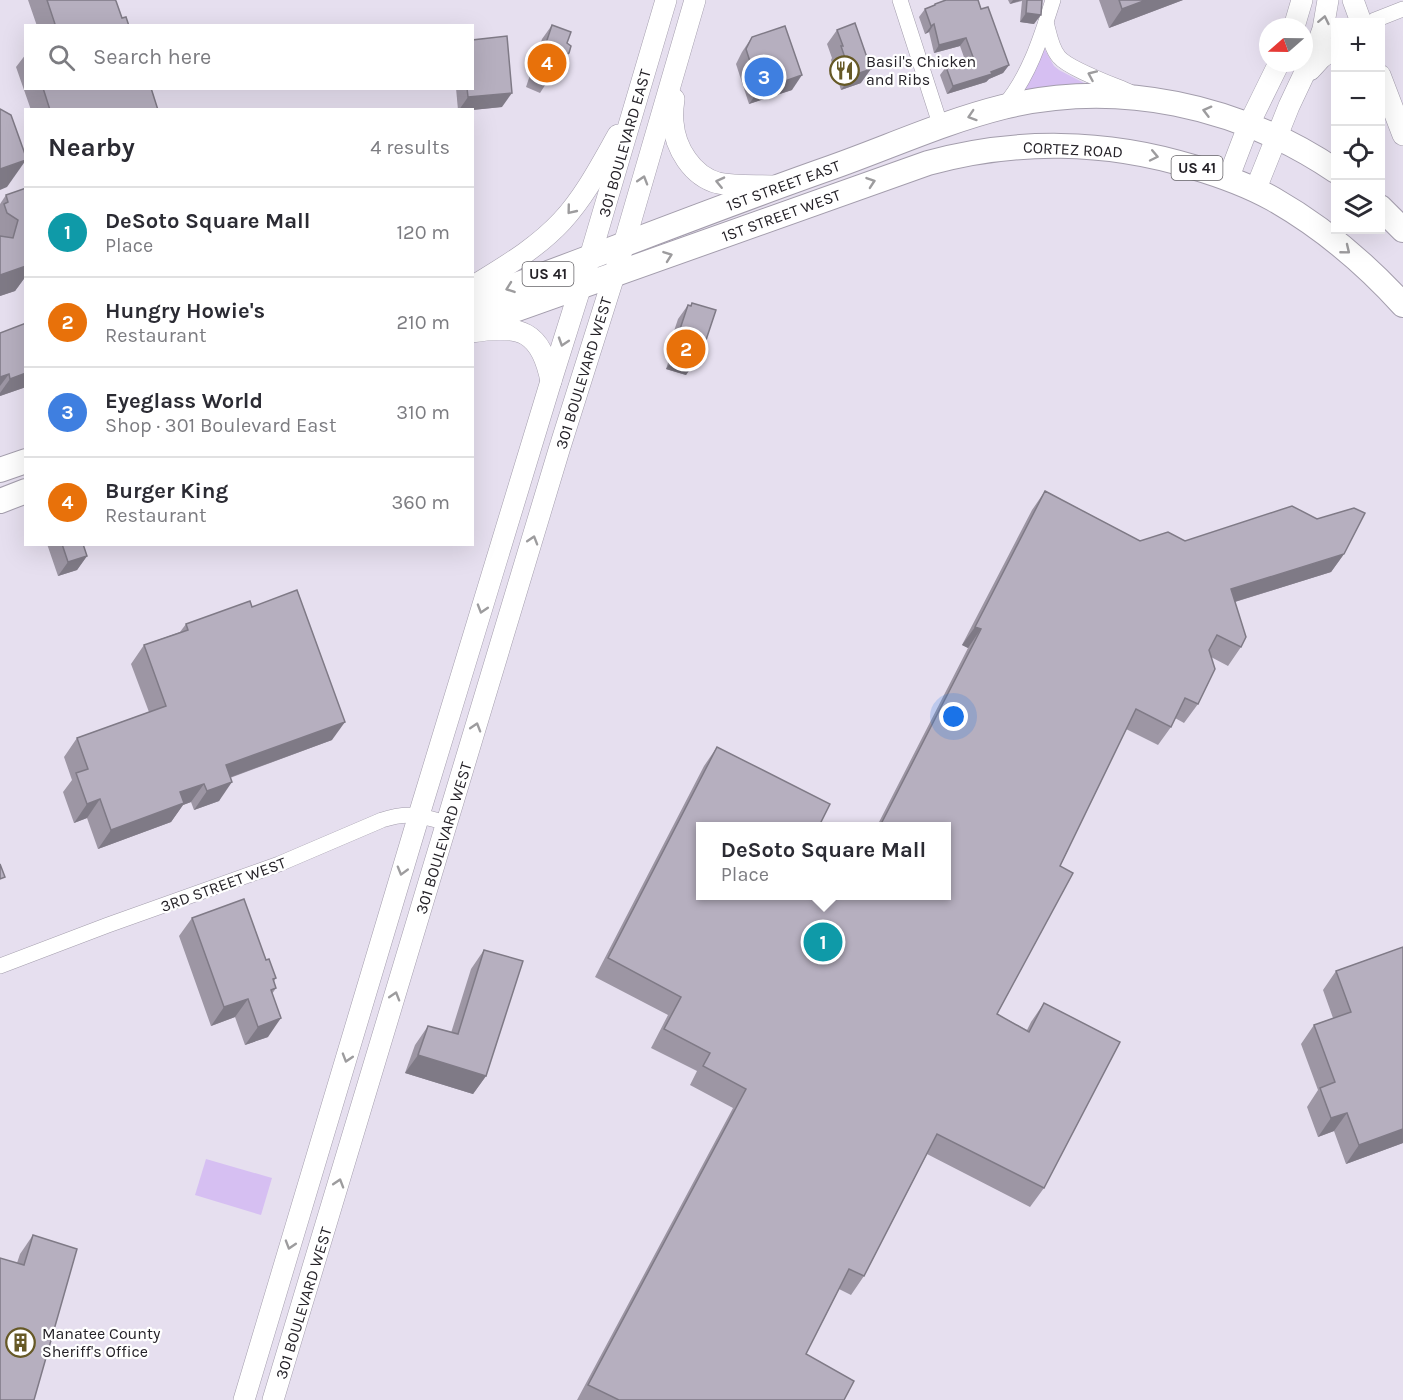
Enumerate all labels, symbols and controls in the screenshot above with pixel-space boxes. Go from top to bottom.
one-way arrow [1317,15,1330,25]
north arrow [1259,18,1313,72]
map controls [1331,18,1385,234]
button: + [1331,18,1385,72]
search box [24,24,474,90]
pin: 4 [528,40,566,86]
icon: search [45,41,78,74]
text: Search here [93,44,211,70]
place label: Basil's Chicken and Ribs [866,52,976,89]
pin: 3 [744,54,783,100]
restaurant icon: Basil's Chicken and Ribs [829,54,861,86]
street label: 301 BOULEVARD EAST [594,67,655,219]
one-way arrow [1087,71,1098,83]
button: − [1331,72,1385,126]
one-way arrow [1202,106,1213,118]
one-way arrow [967,109,978,122]
button: locate [1331,126,1385,180]
text: Nearby [48,132,135,163]
text: 4 results [370,136,450,159]
street label: CORTEZ ROAD [1022,137,1123,162]
one-way arrow [1148,149,1158,162]
street label: 1ST STREET EAST [724,156,843,215]
road number: US 41 [1172,156,1222,180]
one-way arrow [636,175,648,186]
one-way arrow [715,176,725,189]
one-way arrow [865,177,875,190]
button: layers [1331,180,1385,234]
street label: 1ST STREET WEST [719,185,843,246]
one-way arrow [568,203,579,214]
text: DeSoto Square Mall [105,208,310,234]
text: 1 [64,221,71,244]
text: 120 m [396,221,450,244]
text: Place [105,234,153,257]
one-way arrow [1339,243,1350,254]
one-way arrow [662,251,673,264]
road number: US 41 [522,262,574,286]
one-way arrow [505,280,516,293]
street label: 301 BOULEVARD WEST [551,295,616,451]
text: Hungry Howie's [105,298,265,324]
text: 2 [61,311,74,334]
text: 210 m [396,311,450,334]
text: Restaurant [105,324,207,347]
pin: 2 [666,326,706,372]
one-way arrow [558,336,570,347]
text: Eyeglass World [105,388,263,414]
text: 3 [61,401,74,424]
text: 310 m [396,401,450,424]
text: Shop · 301 Boulevard East [105,414,336,437]
text: Burger King [105,478,228,504]
text: 4 [62,491,73,514]
text: 360 m [391,491,450,514]
text: Restaurant [105,504,207,527]
one-way arrow [526,535,538,546]
one-way arrow [477,603,489,614]
your location [939,702,968,731]
one-way arrow [469,722,481,733]
street label: 301 BOULEVARD WEST [411,760,476,916]
popup [696,822,951,900]
text: DeSoto Square Mall [721,837,926,863]
street label: 3RD STREET WEST [158,853,288,916]
text: Place [721,863,769,886]
one-way arrow [397,866,409,876]
pin: 1 [804,920,842,964]
one-way arrow [388,992,400,1002]
one-way arrow [342,1052,354,1063]
one-way arrow [332,1178,344,1189]
street label: 301 BOULEVARD WEST [271,1225,336,1381]
one-way arrow [285,1239,297,1250]
place label: Manatee County Sheriff's Office [42,1324,161,1361]
building icon: Manatee County Sheriff's Office [5,1326,37,1358]

